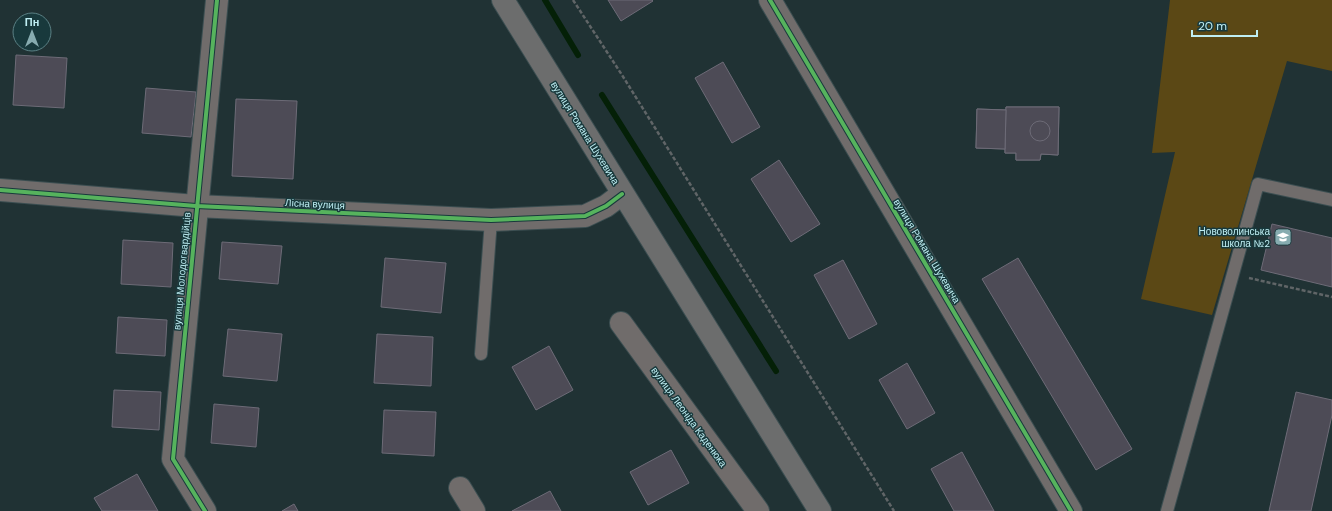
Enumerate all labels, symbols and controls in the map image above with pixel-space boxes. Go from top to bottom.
north arrow [12,12,52,52]
scale bar [1192,12,1257,38]
text: Пн [25,15,39,29]
text: 20 m [1198,18,1227,34]
street label: вулиця Романа Шухевича [548,79,622,187]
street label: Лісна вулиця [285,196,345,212]
street label: вулиця Романа Шухевича [891,196,964,306]
street label: вулиця Молодогвардійців [170,212,194,330]
place label: Нововолинська школа №2 [1199,225,1270,250]
school or university icon: Нововолинська школа №2 [1273,227,1293,247]
street label: вулиця Леоніда Каденюка [648,364,730,470]

